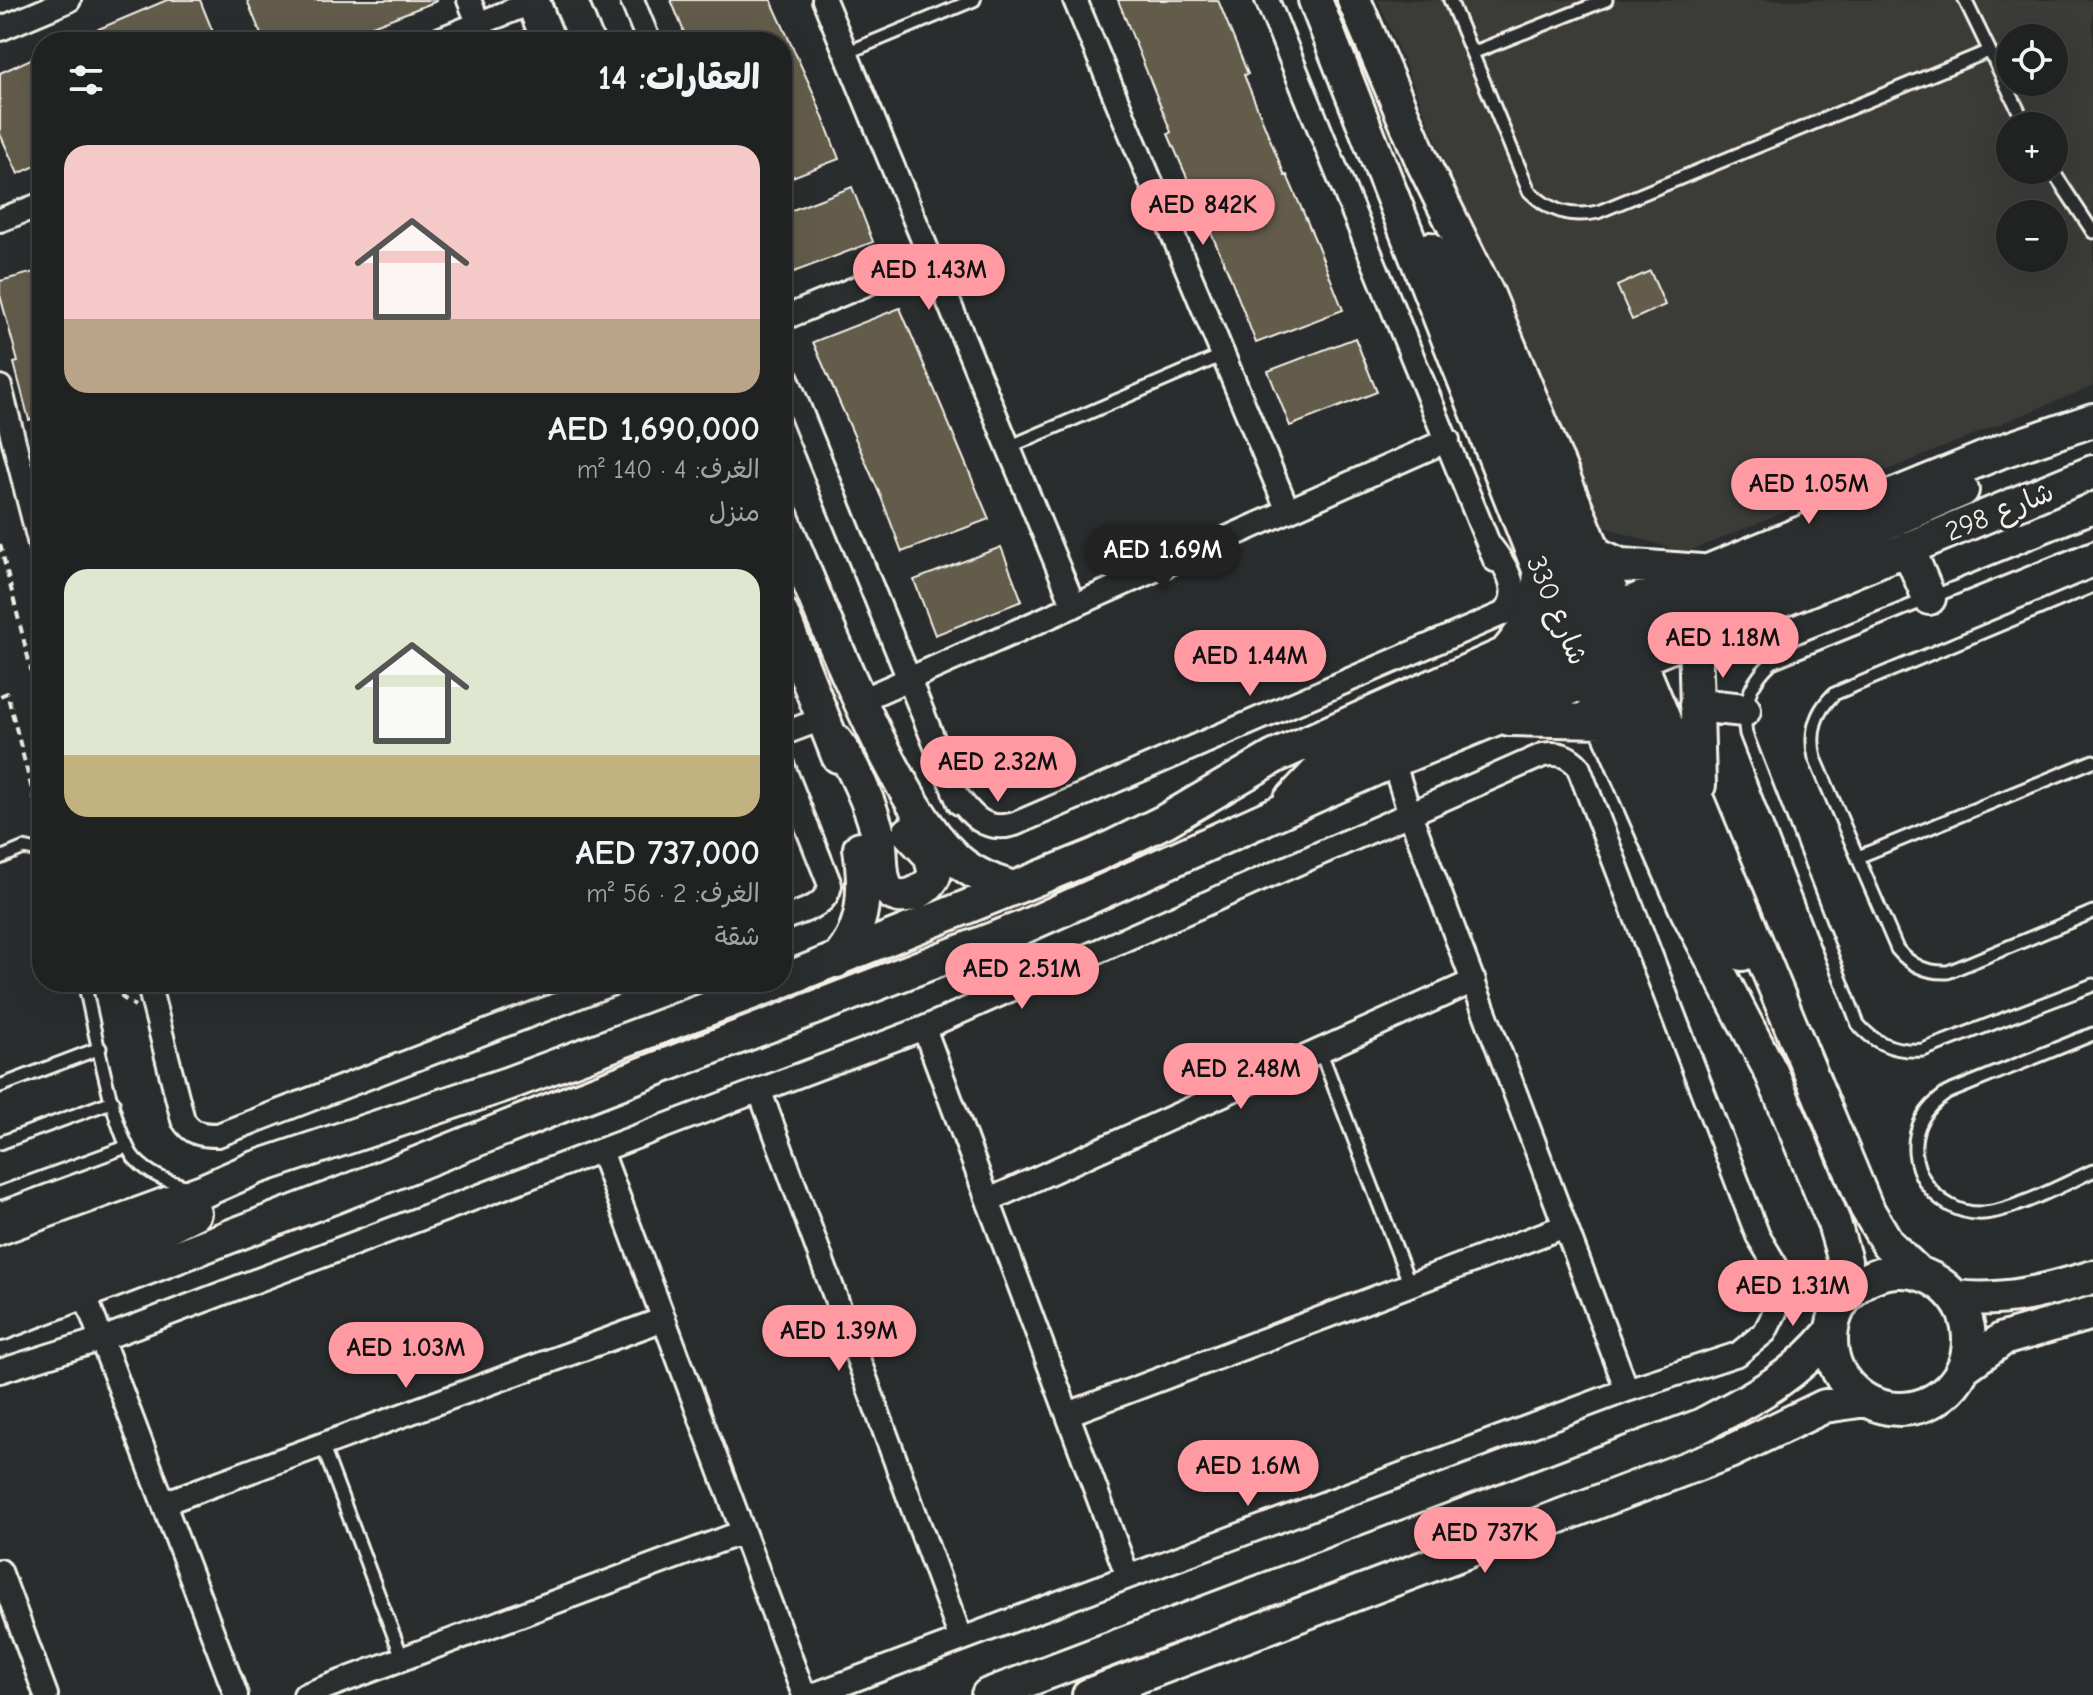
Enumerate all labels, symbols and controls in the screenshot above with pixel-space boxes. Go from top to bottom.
map controls [1996,24,2068,272]
button: locate [1996,24,2068,96]
icon: filters [64,58,108,102]
text: العقارات: 14 [598,58,760,98]
button: + [1996,112,2068,184]
pin: AED 842K [1120,179,1286,247]
text: AED 842K [1149,190,1257,220]
icon: home [340,197,484,341]
button: − [1996,200,2068,272]
pin: AED 1.43M [837,244,1021,312]
text: AED 1.43M [871,255,987,285]
text: AED 1,690,000 [548,409,760,449]
text: الغرف: 4 · 140 m² [577,455,760,485]
pin: AED 1.05M [1717,458,1901,526]
text: AED 1.05M [1749,469,1869,499]
street label: شارع 298 [1941,476,2059,551]
text: منزل [709,498,760,528]
pin: AED 1.69M [1071,524,1255,592]
text: AED 1.69M [1104,535,1222,565]
street label: شارع 330 [1517,551,1594,671]
pin: AED 1.18M [1631,612,1815,680]
icon: home [340,621,484,765]
text: AED 1.18M [1666,623,1780,653]
pin: AED 1.44M [1158,630,1342,698]
text: AED 1.44M [1192,641,1308,671]
pin: AED 2.32M [906,736,1090,804]
text: AED 2.32M [938,747,1058,777]
text: AED 737,000 [576,833,760,873]
text: الغرف: 2 · 56 m² [586,879,760,909]
text: شقة [715,922,760,952]
pin: AED 2.51M [930,943,1114,1011]
text: AED 2.51M [963,954,1081,984]
pin: AED 2.48M [1149,1043,1333,1111]
text: AED 2.48M [1181,1054,1301,1084]
pin: AED 1.31M [1701,1260,1885,1328]
text: AED 1.31M [1736,1271,1850,1301]
pin: AED 1.39M [747,1305,931,1373]
text: AED 1.39M [780,1316,898,1346]
pin: AED 1.03M [314,1322,498,1390]
text: AED 1.03M [347,1333,465,1363]
pin: AED 1.6M [1165,1440,1331,1508]
text: AED 1.6M [1196,1451,1300,1481]
pin: AED 737K [1402,1507,1568,1575]
text: AED 737K [1432,1518,1538,1548]

